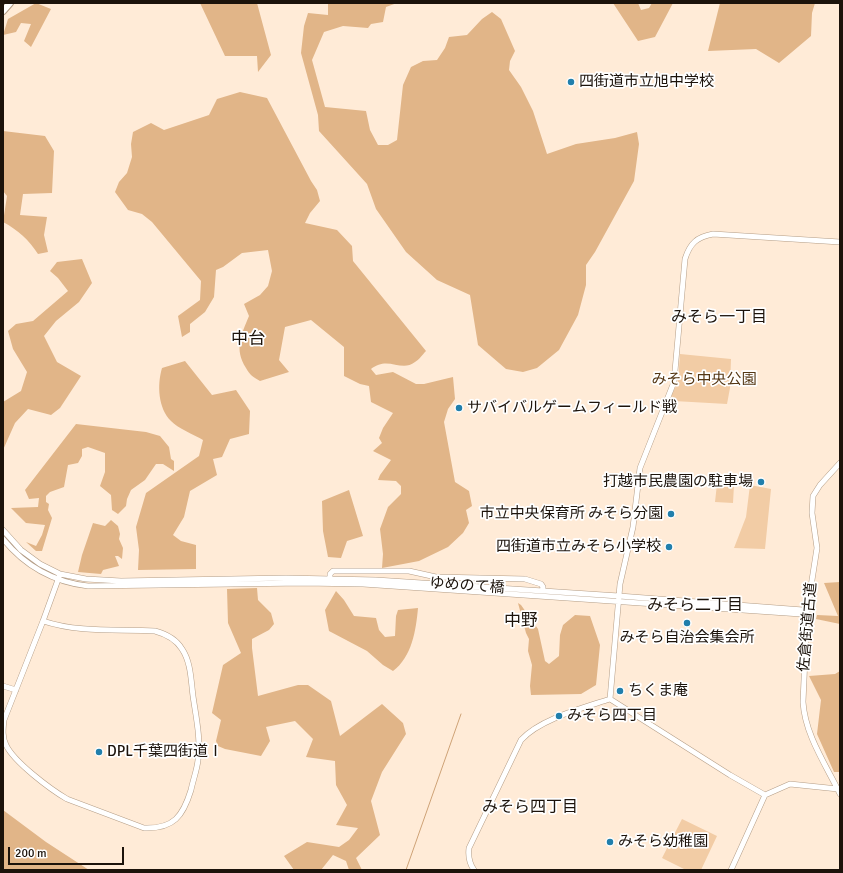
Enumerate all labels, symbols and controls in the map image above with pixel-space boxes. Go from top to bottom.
place label: 四街道市立旭中学校 [579,73,714,91]
marker: 四街道市立旭中学校 [566,77,576,87]
district label: みそら一丁目 [671,308,767,328]
district label: 中台 [231,330,265,350]
park label: みそら中央公園 [652,371,756,389]
place label: サバイバルゲームフィールド戦 [467,399,677,417]
marker: サバイバルゲームフィールド戦 [454,403,464,413]
place label: 打越市民農園の駐車場 [603,473,753,491]
marker: 打越市民農園の駐車場 [756,477,766,487]
place label: 市立中央保育所 みそら分園 [480,505,663,523]
marker: 市立中央保育所 みそら分園 [666,509,676,519]
place label: 四街道市立みそら小学校 [496,538,661,556]
marker: 四街道市立みそら小学校 [664,542,674,552]
street label: ゆめのて橋 [429,574,505,598]
street label: 佐倉街道古道 [795,581,821,673]
district label: みそら二丁目 [647,596,743,616]
district label: 中野 [504,612,538,632]
marker: みそら自治会集会所 [682,618,692,628]
place label: みそら自治会集会所 [620,629,754,647]
place label: ちくま庵 [628,682,688,700]
marker: ちくま庵 [615,686,625,696]
place label: みそら四丁目 [567,707,657,725]
marker: みそら四丁目 [554,711,564,721]
place label: DPL千葉四街道Ⅰ [107,743,223,761]
marker: DPL千葉四街道Ⅰ [94,747,104,757]
district label: みそら四丁目 [482,798,578,818]
place label: みそら幼稚園 [618,833,708,851]
marker: みそら幼稚園 [605,837,615,847]
scale bar [10,839,126,865]
text: 200 m [15,846,47,861]

